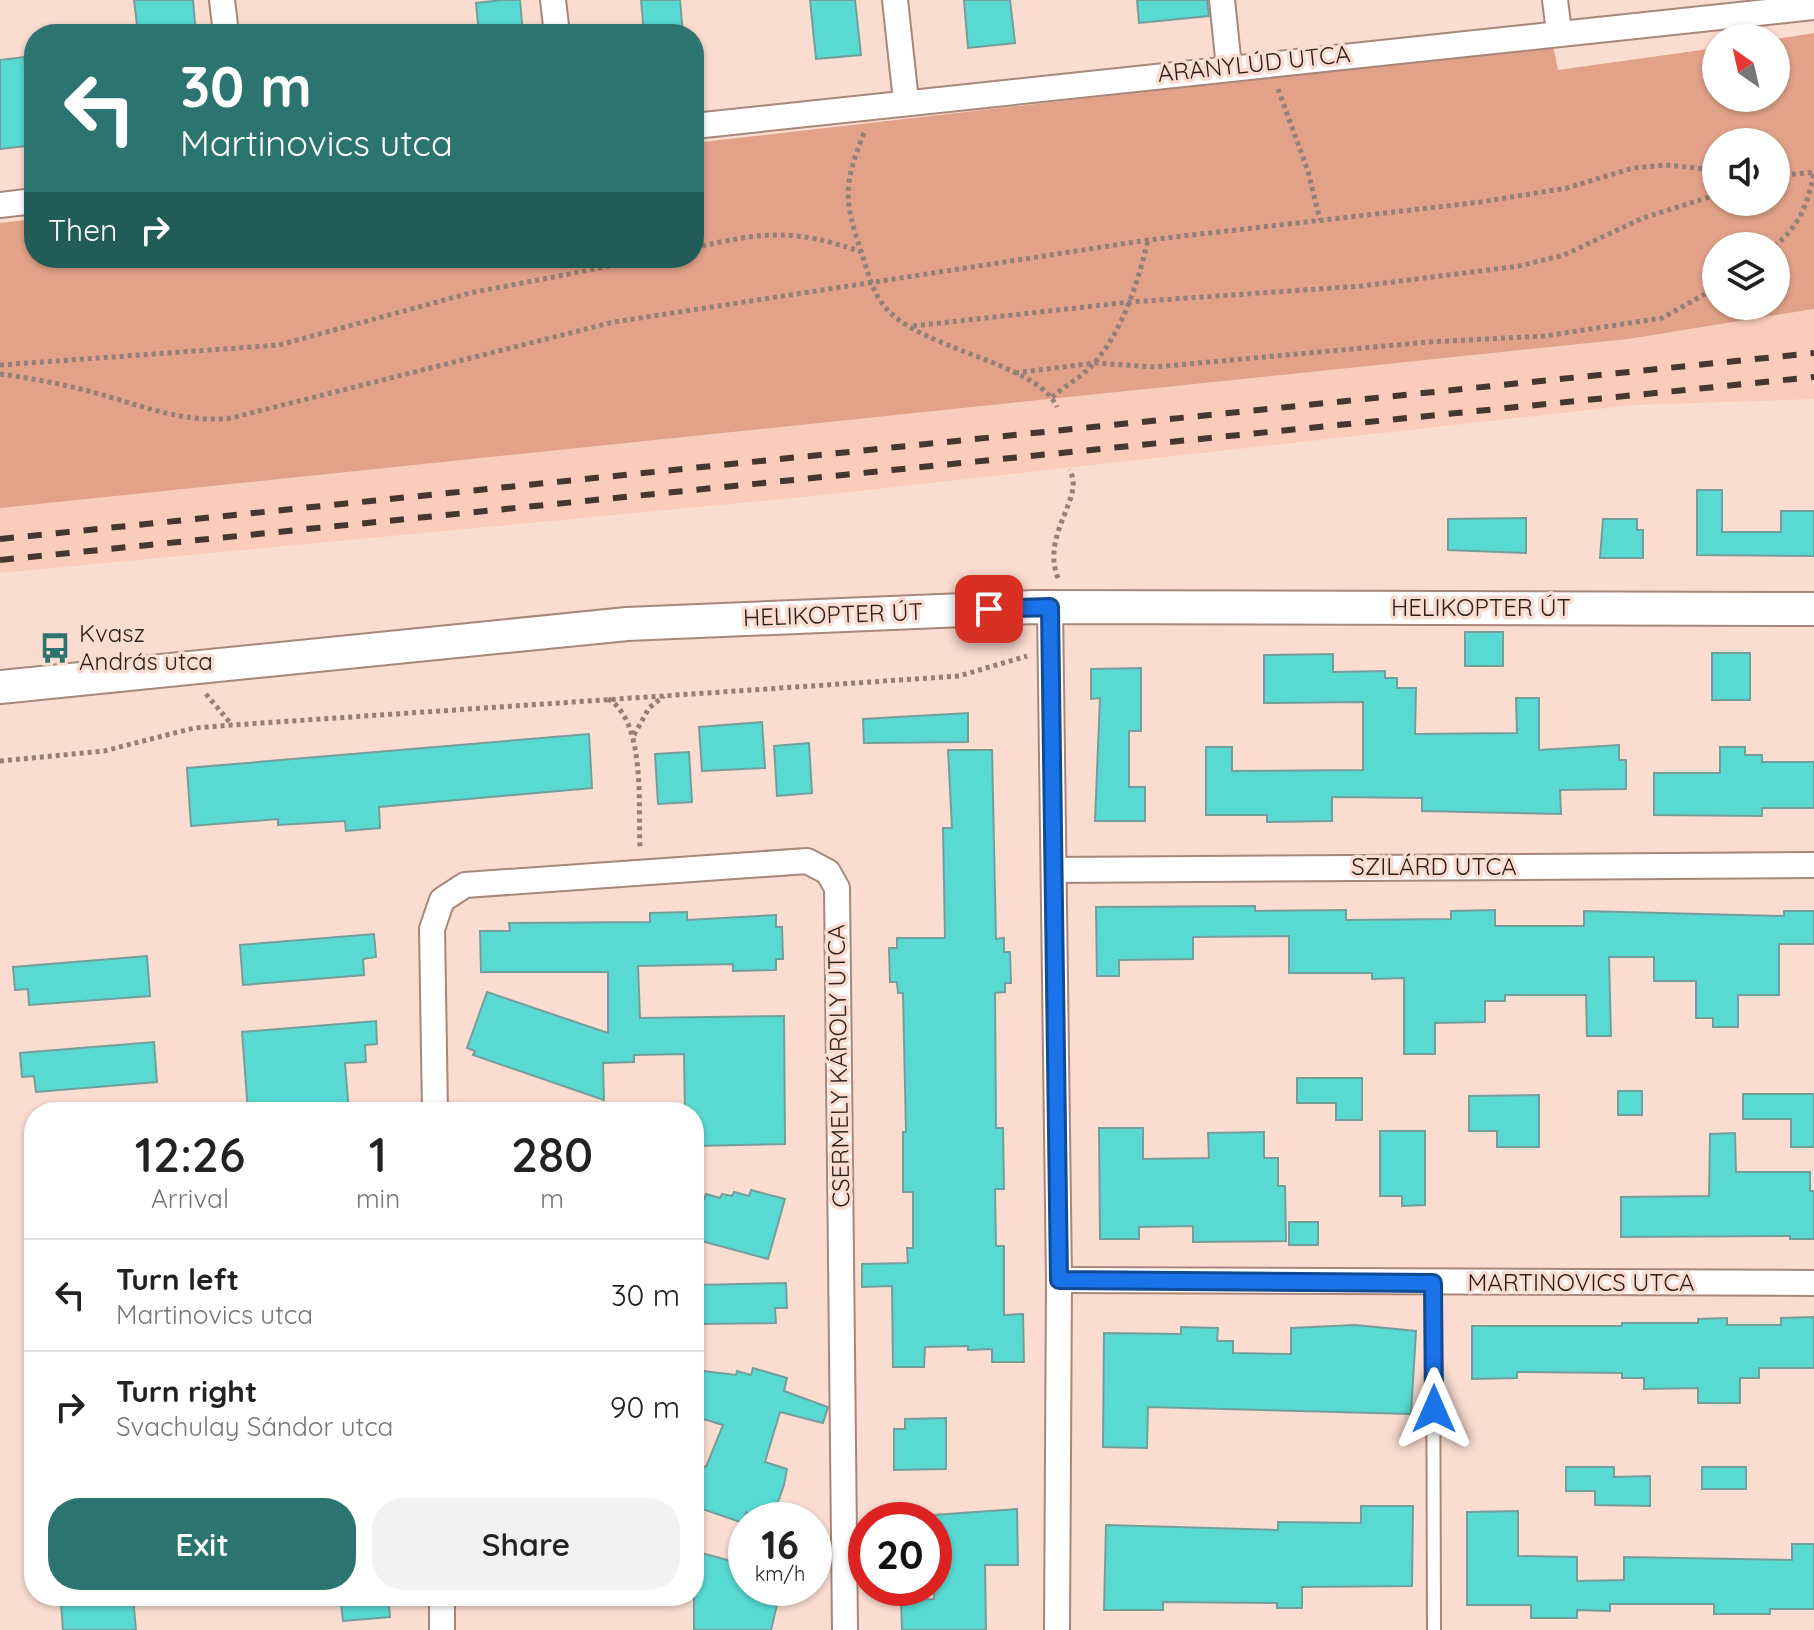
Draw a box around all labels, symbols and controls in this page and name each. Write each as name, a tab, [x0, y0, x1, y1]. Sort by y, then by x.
north arrow	[1702, 24, 1790, 112]
map controls	[1702, 24, 1790, 320]
street label: ARANYLÚD UTCA	[1156, 38, 1352, 88]
text: 30 m	[180, 51, 312, 121]
icon: left	[48, 56, 152, 160]
text: Martinovics utca	[180, 120, 453, 165]
button: sound	[1702, 128, 1790, 216]
icon: right	[133, 208, 177, 252]
text: Then	[48, 211, 117, 249]
button: layers	[1702, 232, 1790, 320]
pin	[955, 575, 1023, 643]
icon: arrive	[967, 587, 1011, 631]
street label: HELIKOPTER ÚT	[1391, 592, 1571, 622]
street label: HELIKOPTER ÚT	[742, 596, 924, 632]
place label: Kvasz András utca	[79, 618, 213, 676]
bus stop icon: Kvasz András utca	[38, 631, 72, 665]
street label: SZILÁRD UTCA	[1351, 851, 1517, 881]
street label: CSERMELY KÁROLY UTCA	[821, 924, 855, 1208]
text: 12:26	[135, 1124, 245, 1184]
text: 1	[369, 1124, 387, 1184]
text: 280	[511, 1124, 593, 1184]
text: Arrival	[151, 1182, 229, 1215]
text: min	[356, 1182, 400, 1215]
text: m	[540, 1182, 564, 1215]
text: Turn left	[116, 1260, 239, 1298]
street label: MARTINOVICS UTCA	[1467, 1267, 1695, 1297]
icon: left	[48, 1273, 92, 1317]
text: 30 m	[611, 1276, 680, 1314]
text: Martinovics utca	[116, 1298, 313, 1331]
position arrow	[1392, 1367, 1476, 1451]
text: Turn right	[116, 1372, 257, 1410]
icon: right	[48, 1385, 92, 1429]
text: 90 m	[610, 1388, 680, 1426]
text: Svachulay Sándor utca	[116, 1410, 393, 1443]
button: Exit	[48, 1498, 356, 1590]
button: Share	[372, 1498, 680, 1590]
speed limit sign: 20	[848, 1502, 952, 1606]
text: 16	[761, 1519, 799, 1569]
text: km/h	[755, 1561, 805, 1586]

